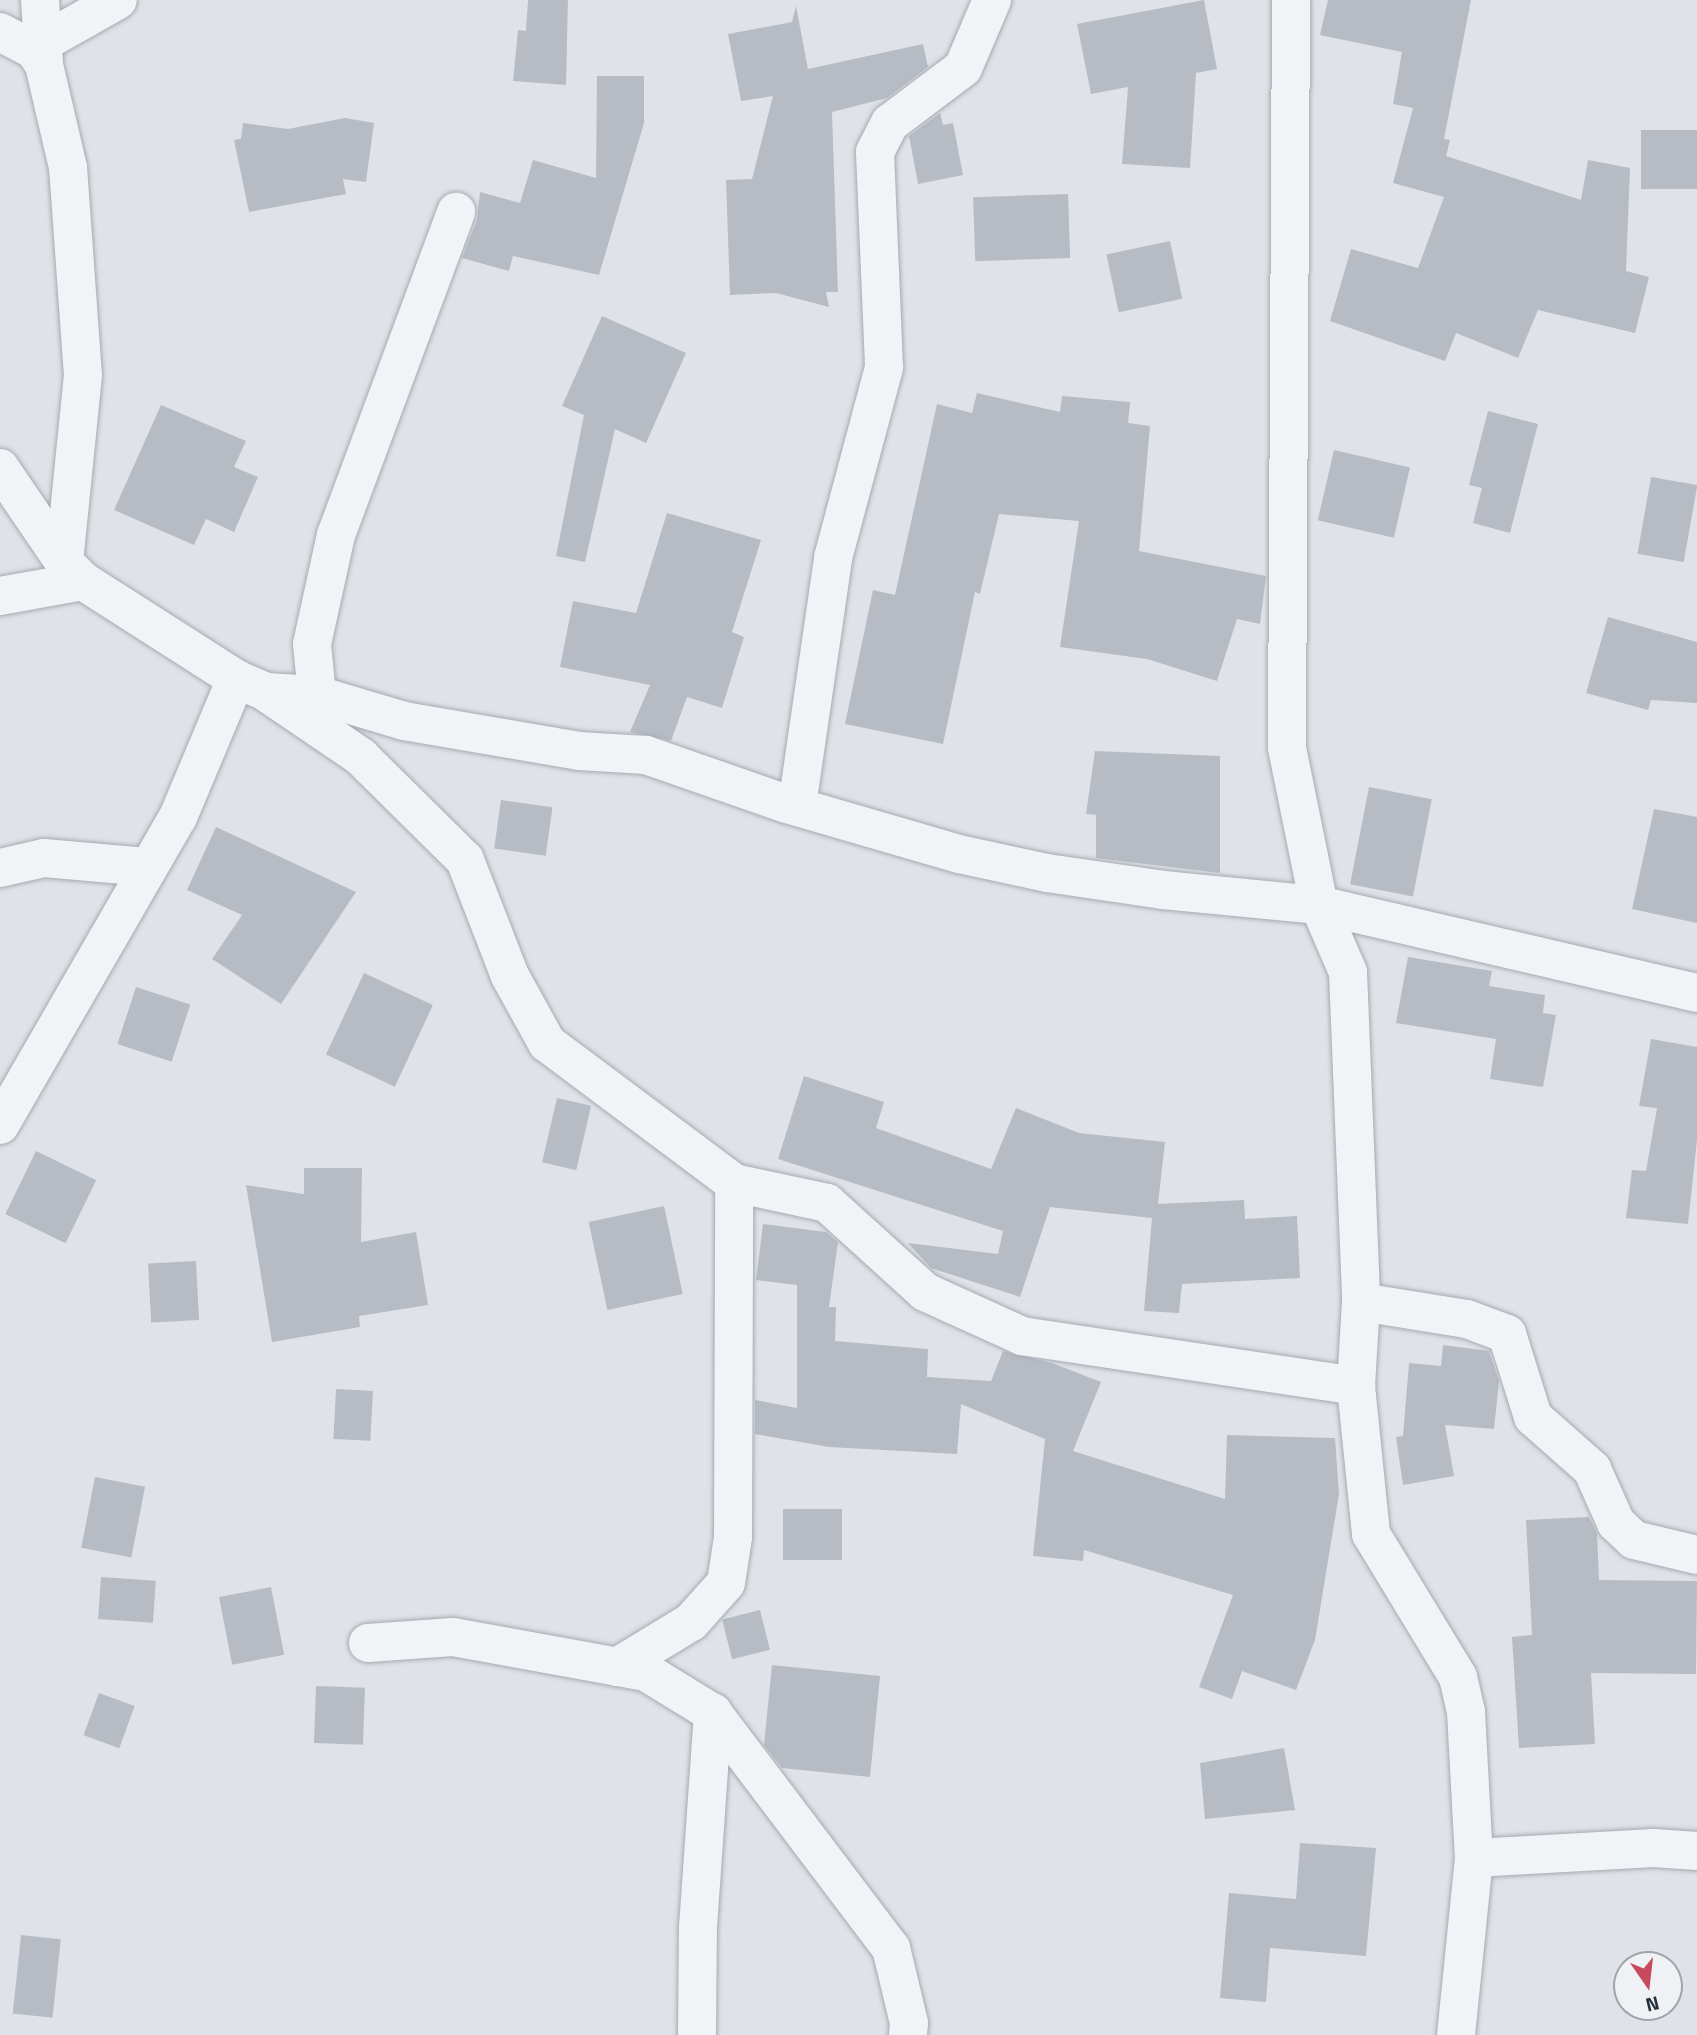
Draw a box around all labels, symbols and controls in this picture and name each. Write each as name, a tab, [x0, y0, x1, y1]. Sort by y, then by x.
north arrow	[1613, 1951, 1683, 2021]
text: N	[1643, 1989, 1663, 2021]

